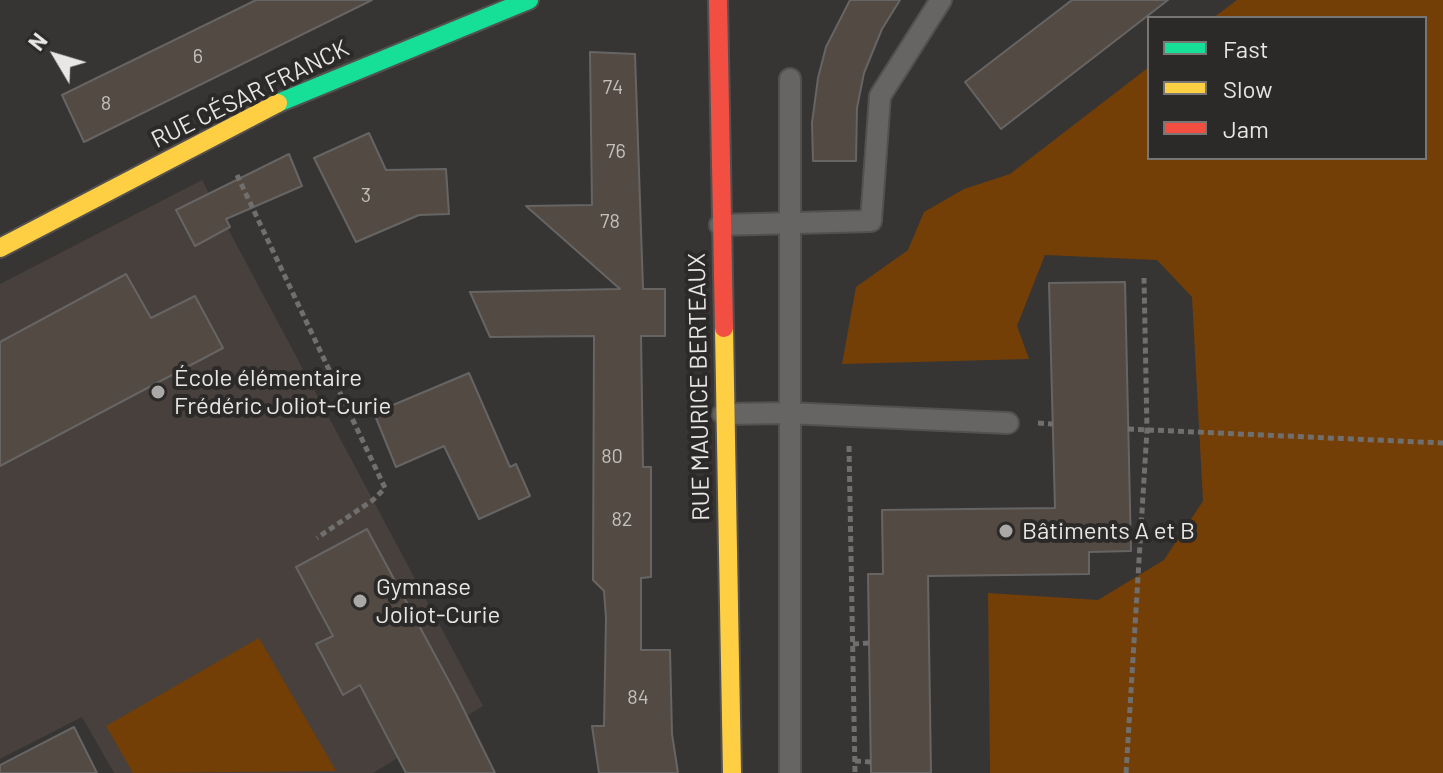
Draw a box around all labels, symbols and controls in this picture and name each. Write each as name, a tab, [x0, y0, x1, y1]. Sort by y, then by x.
north arrow	[16, 16, 96, 96]
legend	[1147, 16, 1427, 160]
text: N	[22, 27, 52, 55]
street label: RUE CÉSAR FRANCK	[147, 34, 353, 154]
text: Fast	[1223, 34, 1268, 63]
house number: 6	[193, 44, 203, 68]
text: Slow	[1223, 74, 1272, 103]
house number: 74	[603, 75, 623, 99]
house number: 8	[101, 91, 111, 115]
text: Jam	[1223, 114, 1269, 143]
house number: 76	[606, 139, 626, 163]
house number: 3	[361, 183, 371, 207]
house number: 78	[600, 209, 620, 233]
street label: RUE MAURICE BERTEAUX	[682, 253, 716, 521]
place label: École élémentaire Frédéric Joliot-Curie	[174, 364, 391, 420]
marker: École élémentaire Frédéric Joliot-Curie	[149, 383, 167, 401]
house number: 80	[601, 444, 623, 468]
house number: 82	[611, 507, 633, 531]
place label: Bâtiments A et B	[1022, 517, 1195, 545]
marker: Bâtiments A et B	[997, 522, 1015, 540]
place label: Gymnase Joliot-Curie	[376, 573, 500, 629]
marker: Gymnase Joliot-Curie	[351, 592, 369, 610]
house number: 84	[627, 685, 649, 709]

